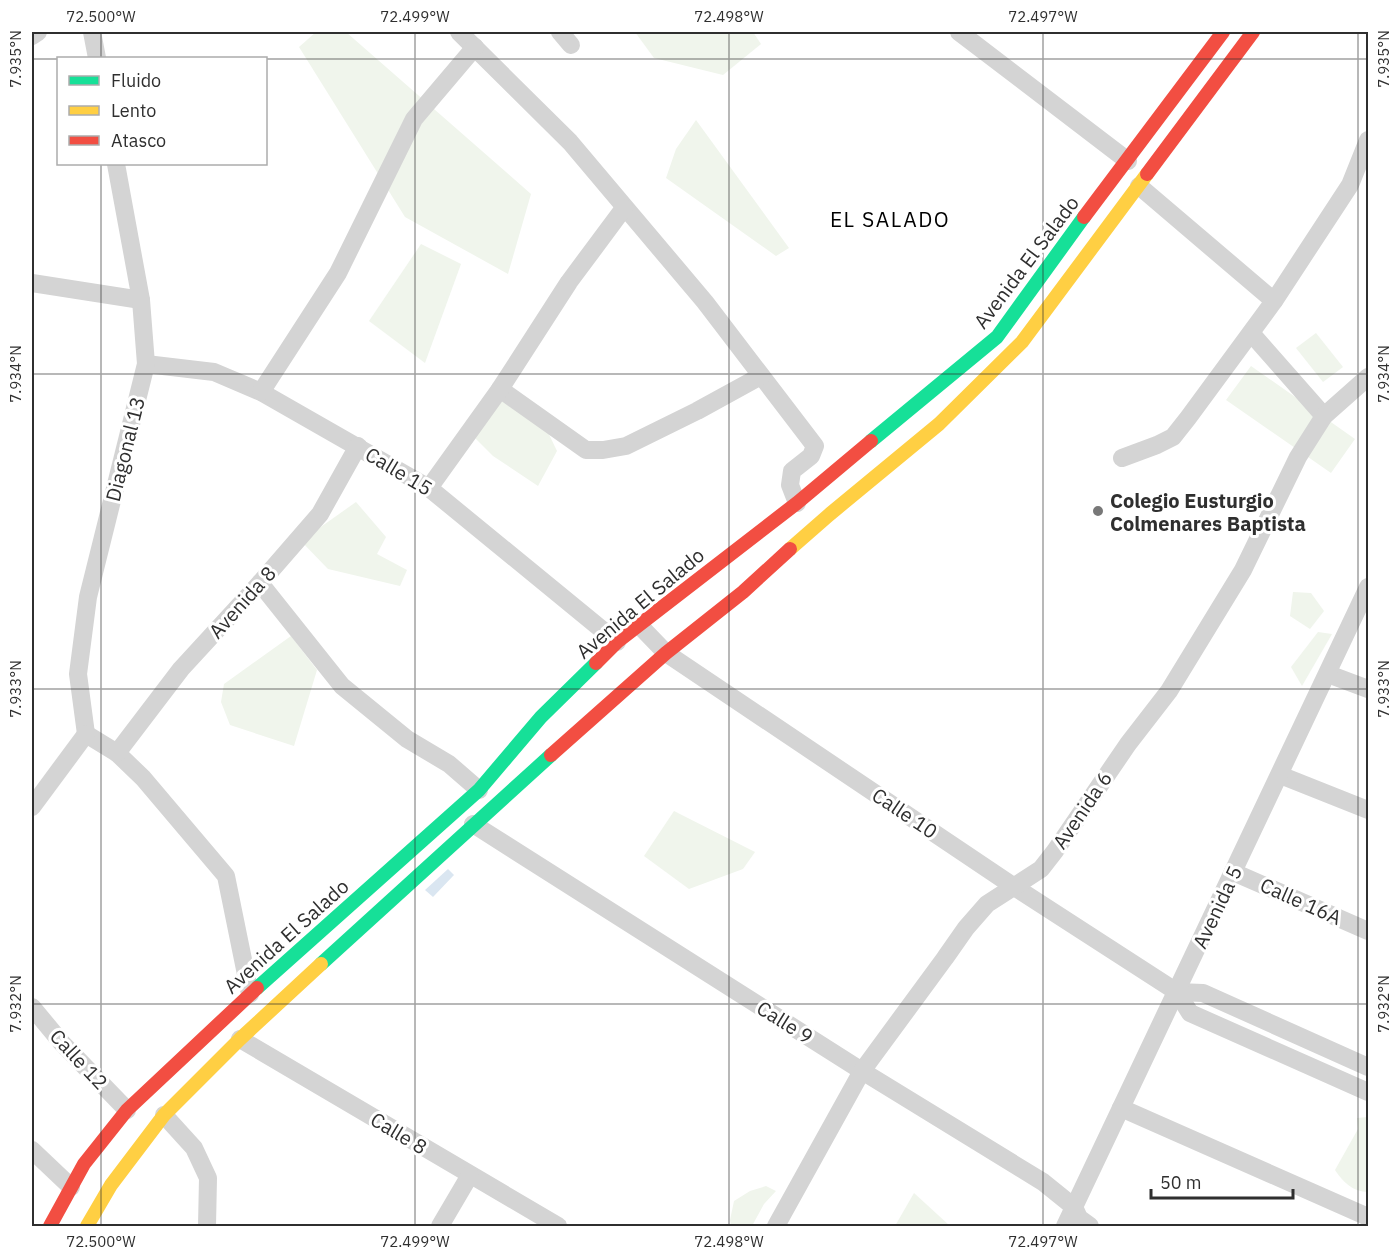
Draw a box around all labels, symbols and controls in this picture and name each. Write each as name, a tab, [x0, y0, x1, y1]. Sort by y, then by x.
text: 72.500°W	[66, 7, 136, 26]
text: 72.499°W	[380, 7, 450, 26]
text: 72.498°W	[694, 7, 764, 26]
text: 72.497°W	[1008, 7, 1078, 26]
text: 7.935°N	[6, 30, 25, 88]
text: 7.935°N	[1374, 30, 1393, 88]
legend	[57, 57, 267, 165]
text: Fluido	[111, 69, 161, 92]
text: Lento	[111, 99, 156, 122]
text: Atasco	[111, 129, 166, 152]
street label: Avenida El Salado	[967, 190, 1085, 334]
district label: EL SALADO	[830, 205, 950, 233]
text: 7.934°N	[6, 345, 25, 403]
text: 7.934°N	[1374, 345, 1393, 403]
street label: Diagonal 13	[99, 394, 151, 504]
street label: Calle 15	[361, 440, 437, 502]
place label: Colegio Eusturgio Colmenares Baptista	[1110, 487, 1306, 537]
marker: Colegio Eusturgio Colmenares Baptista	[1091, 504, 1105, 518]
street label: Avenida El Salado	[570, 541, 710, 665]
street label: Avenida 8	[202, 560, 282, 644]
text: 7.933°N	[6, 660, 25, 718]
text: 7.933°N	[1374, 660, 1393, 718]
street label: Avenida 6	[1046, 766, 1118, 854]
street label: Calle 10	[867, 781, 943, 845]
street label: Avenida 5	[1186, 861, 1248, 953]
street label: Calle 16A	[1256, 871, 1346, 931]
street label: Avenida El Salado	[218, 873, 354, 999]
text: 7.932°N	[6, 975, 25, 1033]
text: 7.932°N	[1374, 975, 1393, 1033]
street label: Calle 9	[752, 994, 818, 1050]
street label: Calle 12	[44, 1023, 114, 1095]
street label: Calle 8	[366, 1106, 432, 1160]
scale bar	[1151, 1162, 1294, 1200]
text: 50 m	[1160, 1171, 1202, 1194]
text: 72.500°W	[66, 1232, 136, 1251]
text: 72.499°W	[380, 1232, 450, 1251]
text: 72.498°W	[694, 1232, 764, 1251]
text: 72.497°W	[1008, 1232, 1078, 1251]

